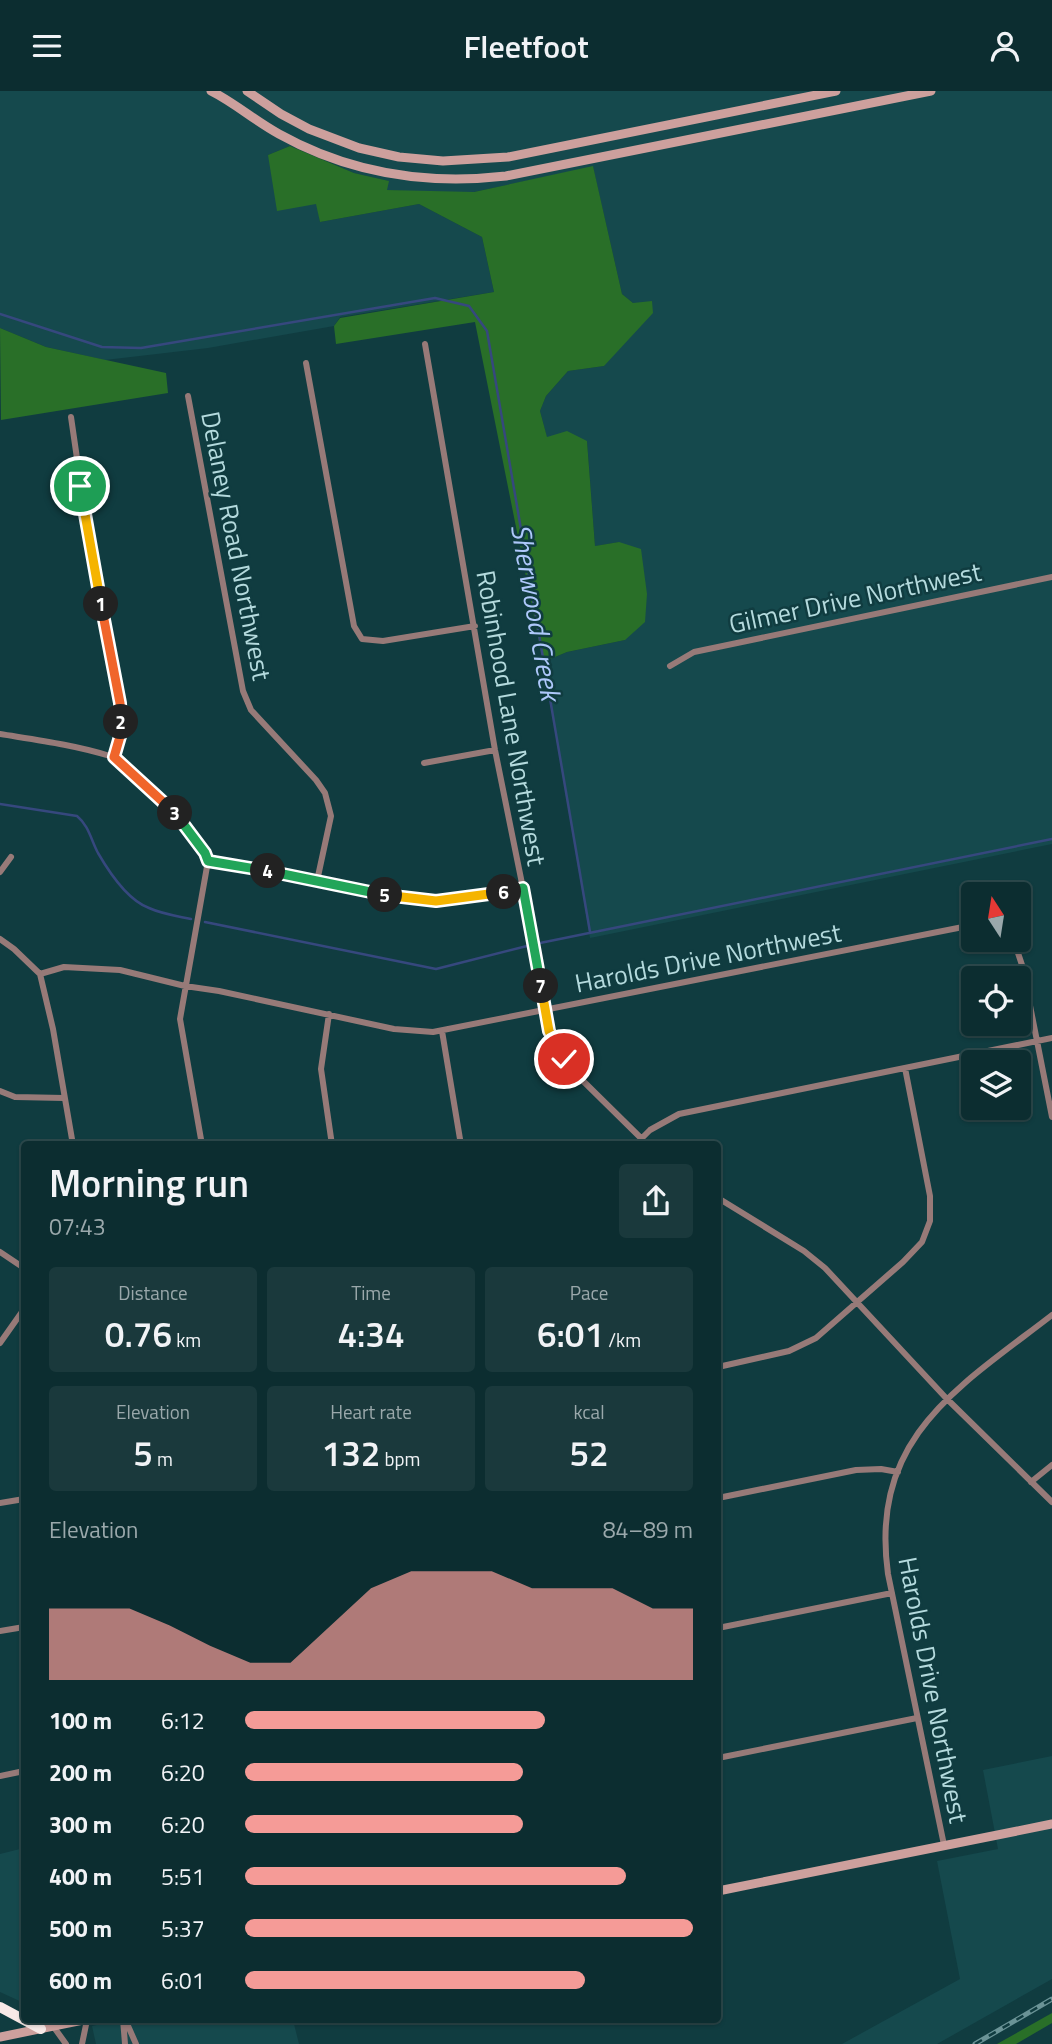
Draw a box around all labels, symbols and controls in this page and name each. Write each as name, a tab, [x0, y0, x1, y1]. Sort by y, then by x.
text: Fleetfoot	[463, 22, 589, 70]
icon: menu	[28, 27, 66, 65]
icon: person	[986, 27, 1024, 65]
street label: Delaney Road Northwest	[191, 408, 282, 684]
pin	[50, 456, 110, 516]
icon: arrive	[61, 467, 99, 505]
water label: Sherwood Creek	[500, 520, 574, 707]
street label: Gilmer Drive Northwest	[725, 552, 985, 643]
street label: Robinhood Lane Northwest	[466, 567, 557, 869]
pin: 1	[84, 587, 119, 621]
text: 1	[95, 589, 106, 618]
pin: 2	[104, 705, 138, 739]
text: 2	[115, 707, 126, 736]
pin: 3	[158, 795, 192, 831]
text: 3	[169, 798, 180, 827]
pin: 4	[250, 853, 286, 889]
text: 4	[262, 856, 273, 885]
pin: 6	[486, 875, 522, 909]
pin: 5	[368, 877, 402, 913]
text: 6	[498, 877, 509, 906]
text: 5	[379, 880, 390, 909]
north arrow	[961, 882, 1031, 952]
map controls	[961, 882, 1031, 1120]
street label: Harolds Drive Northwest	[571, 913, 844, 1002]
button: locate	[961, 966, 1031, 1036]
pin: 7	[524, 969, 558, 1003]
text: 7	[535, 971, 546, 1000]
pin	[534, 1029, 594, 1089]
icon: check	[545, 1040, 583, 1078]
button: layers	[961, 1050, 1031, 1120]
text: Morning run	[49, 1154, 249, 1212]
button: share	[619, 1164, 693, 1238]
text: 07:43	[49, 1209, 106, 1244]
text: Distance	[118, 1278, 188, 1307]
text: Time	[351, 1278, 391, 1307]
text: Pace	[570, 1278, 608, 1307]
text: 0.76	[105, 1307, 172, 1361]
text: 4:34	[337, 1307, 405, 1361]
text: 6:01	[537, 1307, 604, 1361]
text: km	[172, 1325, 201, 1354]
text: /km	[604, 1325, 641, 1354]
text: Elevation	[116, 1397, 190, 1426]
text: Heart rate	[330, 1397, 412, 1426]
text: kcal	[573, 1397, 605, 1426]
text: 5	[133, 1426, 153, 1480]
text: 132	[322, 1426, 380, 1480]
text: 52	[569, 1426, 609, 1480]
text: m	[153, 1444, 173, 1473]
text: bpm	[380, 1444, 420, 1473]
text: Elevation	[49, 1512, 138, 1547]
text: 84–89 m	[603, 1512, 693, 1547]
street label: Harolds Drive Northwest	[889, 1553, 978, 1826]
text: 100 m	[49, 1703, 112, 1738]
text: 6:12	[161, 1703, 205, 1738]
text: 200 m	[49, 1755, 112, 1790]
text: 6:20	[161, 1755, 205, 1790]
text: 300 m	[49, 1807, 112, 1842]
text: 6:20	[161, 1807, 205, 1842]
text: 400 m	[49, 1859, 112, 1894]
text: 5:51	[161, 1859, 205, 1894]
text: 500 m	[49, 1911, 112, 1946]
text: 5:37	[161, 1911, 205, 1946]
text: 600 m	[49, 1963, 112, 1998]
text: 6:01	[161, 1963, 205, 1998]

